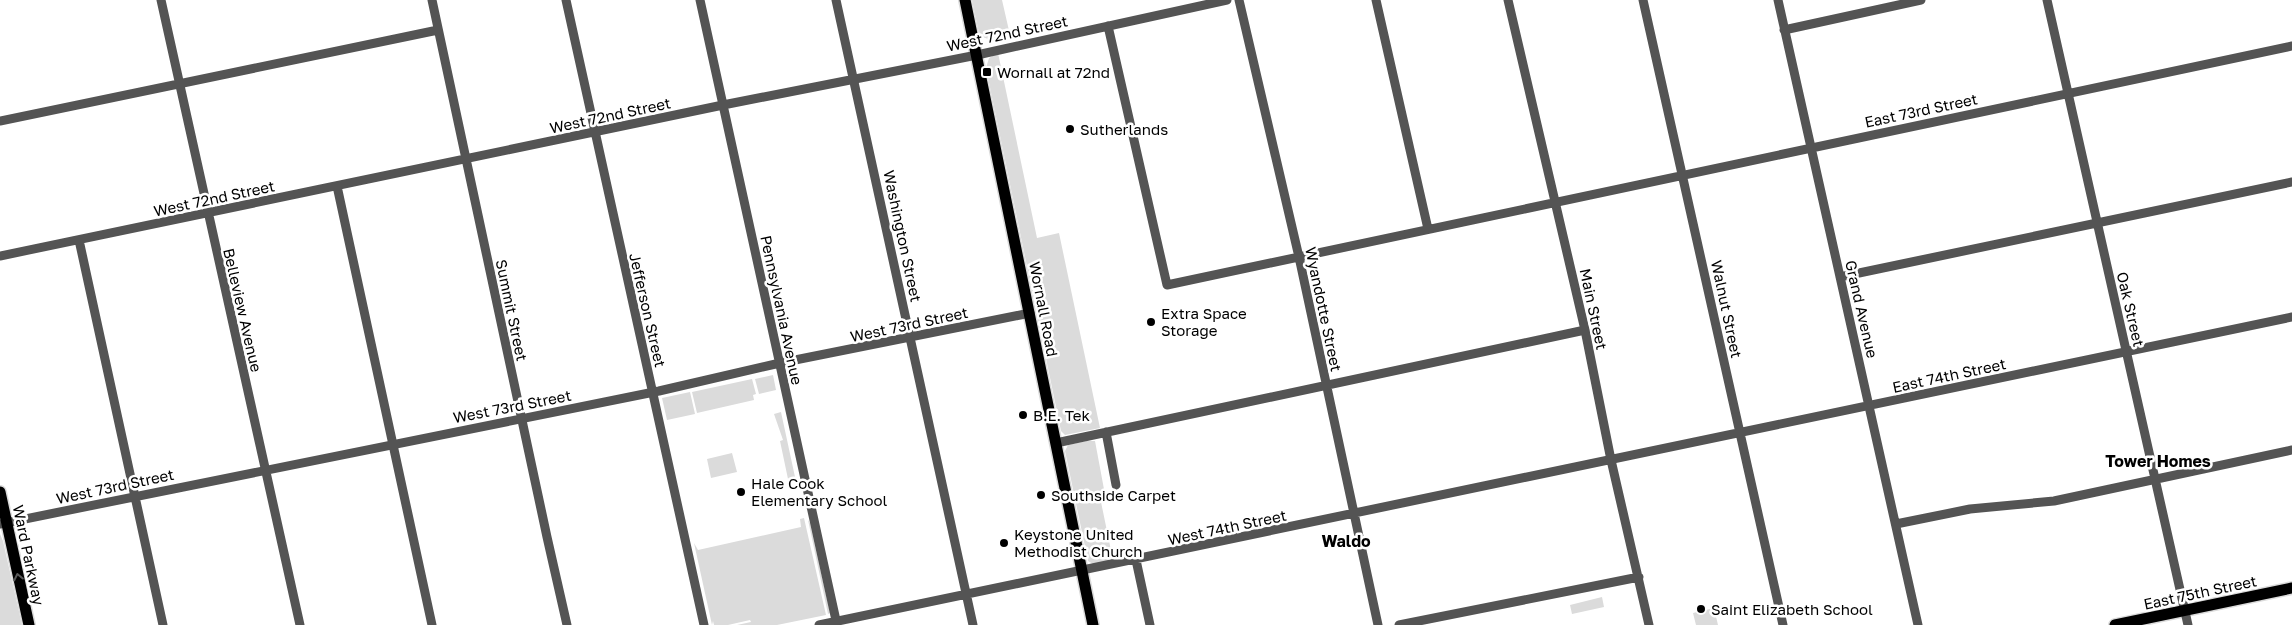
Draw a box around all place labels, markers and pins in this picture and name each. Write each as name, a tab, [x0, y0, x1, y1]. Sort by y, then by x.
place label: Wornall at 72nd	[997, 63, 1110, 81]
marker: Wornall at 72nd	[981, 66, 993, 78]
place label: Sutherlands	[1080, 120, 1168, 138]
marker: Sutherlands	[1064, 123, 1076, 135]
place label: Extra Space Storage	[1161, 304, 1247, 339]
marker: Extra Space Storage	[1145, 316, 1157, 328]
place label: B.E. Tek	[1033, 406, 1090, 424]
marker: B.E. Tek	[1017, 409, 1029, 421]
place label: Hale Cook Elementary School	[751, 474, 887, 509]
marker: Hale Cook Elementary School	[735, 486, 747, 498]
place label: Southside Carpet	[1051, 486, 1176, 504]
marker: Southside Carpet	[1035, 489, 1047, 501]
place label: Keystone United Methodist Church	[1014, 525, 1142, 560]
marker: Keystone United Methodist Church	[998, 537, 1010, 549]
place label: Saint Elizabeth School	[1711, 600, 1873, 618]
marker: Saint Elizabeth School	[1695, 603, 1707, 615]

